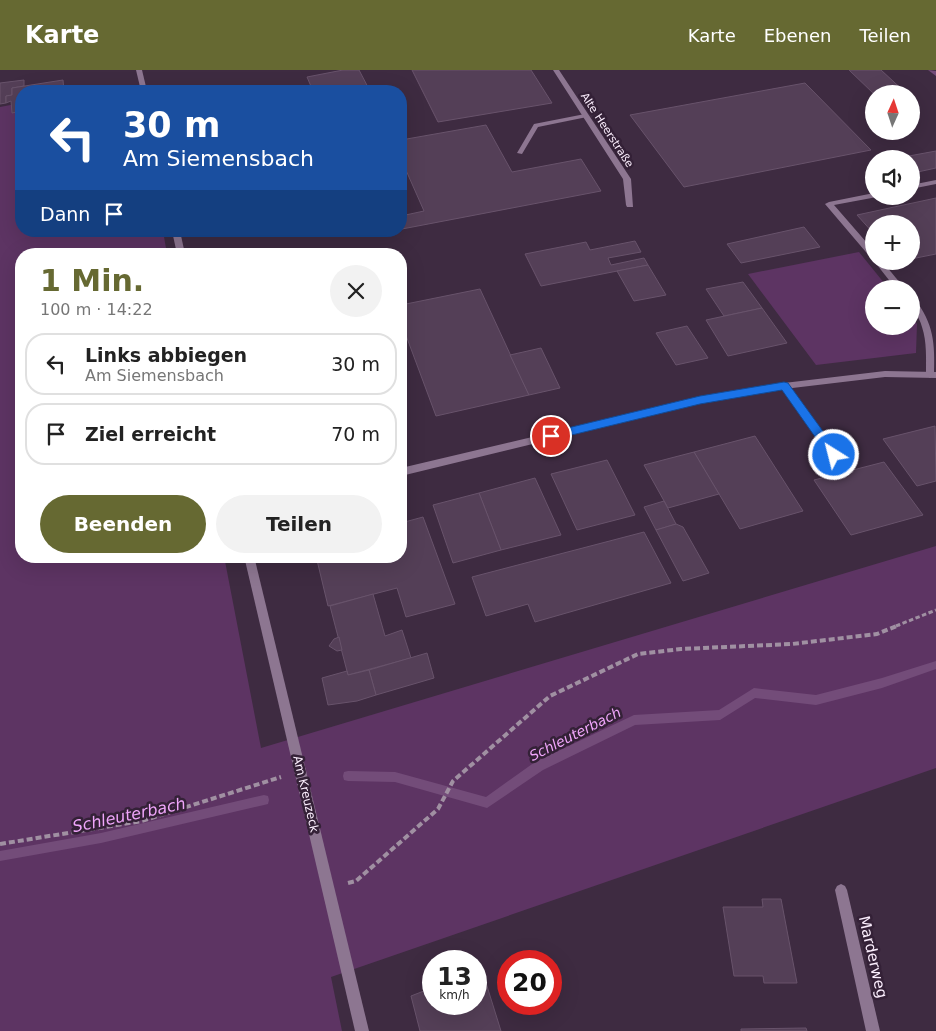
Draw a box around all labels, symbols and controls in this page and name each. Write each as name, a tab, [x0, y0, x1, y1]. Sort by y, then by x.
text: Karte	[25, 21, 99, 49]
text: Karte	[688, 25, 736, 46]
text: Ebenen	[764, 25, 832, 46]
text: Teilen	[860, 25, 911, 46]
north arrow	[865, 85, 920, 140]
map controls	[865, 85, 920, 335]
street label: Alte Heerstraße	[578, 90, 636, 170]
icon: left	[40, 105, 105, 170]
text: 30 m	[123, 105, 220, 145]
text: Am Siemensbach	[123, 146, 314, 171]
button: sound	[865, 150, 920, 205]
icon: arrive	[100, 200, 128, 228]
text: Dann	[40, 203, 90, 225]
button: +	[865, 215, 920, 270]
text: 1 Min.	[40, 263, 144, 298]
button: close	[330, 265, 382, 317]
button: −	[865, 280, 920, 335]
text: 100 m · 14:22	[40, 300, 153, 319]
text: Links abbiegen	[85, 344, 247, 366]
icon: left	[42, 350, 70, 378]
text: 30 m	[331, 353, 380, 375]
text: Am Siemensbach	[85, 366, 224, 385]
pin	[530, 415, 572, 457]
icon: arrive	[42, 420, 70, 448]
icon: arrive	[537, 422, 565, 450]
text: Ziel erreicht	[85, 423, 216, 445]
text: 70 m	[331, 423, 380, 445]
position arrow	[807, 428, 859, 480]
button: Beenden	[40, 495, 206, 553]
button: Teilen	[216, 495, 382, 553]
water label: Schleuterbach	[526, 704, 624, 764]
street label: Am Kreuzeck	[290, 754, 322, 834]
water label: Schleuterbach	[71, 794, 187, 836]
street label: Marderweg	[855, 914, 891, 1000]
speed limit sign: 20	[497, 950, 562, 1015]
text: 13	[437, 962, 472, 991]
text: km/h	[439, 988, 470, 1002]

